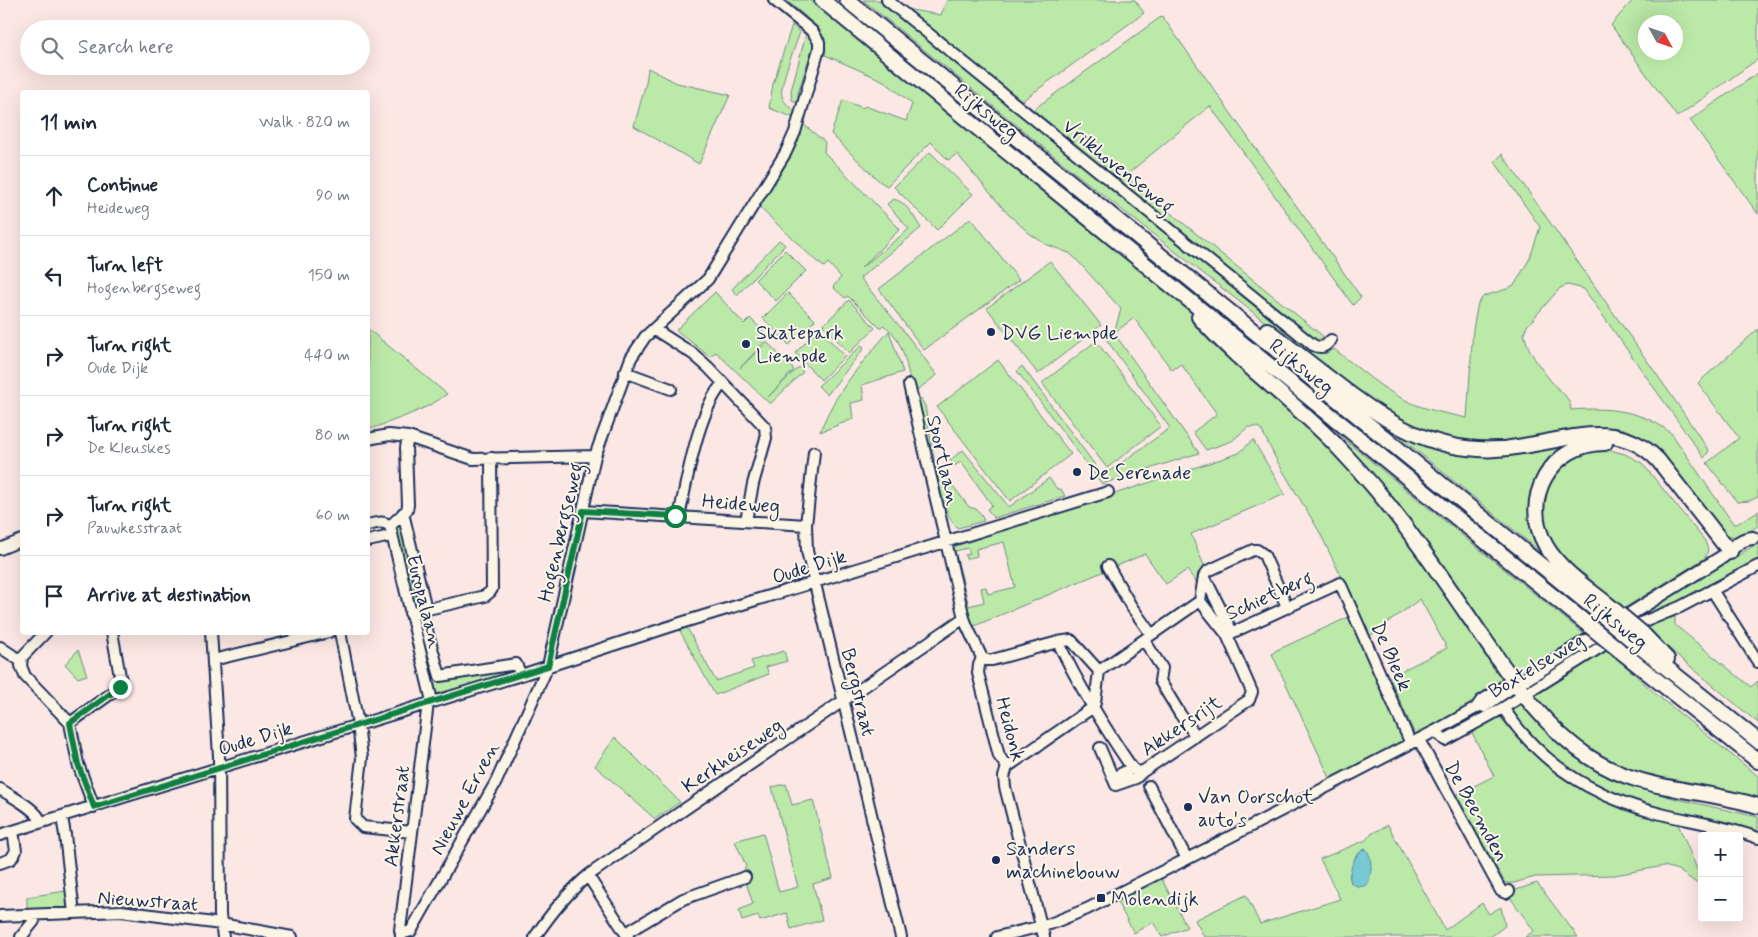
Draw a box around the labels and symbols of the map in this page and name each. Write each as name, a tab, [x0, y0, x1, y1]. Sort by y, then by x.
north arrow	[1638, 15, 1683, 60]
street label: Rijksweg	[947, 78, 1024, 147]
street label: Vrilkhovenseweg	[1055, 114, 1180, 222]
place label: Skatepark Liempde	[756, 320, 844, 370]
place label: DVG Liempde	[1001, 320, 1118, 347]
marker: DVG Liempde	[985, 326, 997, 338]
street label: Rijksweg	[1262, 333, 1339, 402]
marker: Skatepark Liempde	[740, 338, 752, 350]
street label: Sportlaan	[919, 413, 966, 508]
street label: Hogenbergseweg	[532, 460, 593, 605]
place label: De Serenade	[1087, 460, 1191, 487]
marker: De Serenade	[1071, 466, 1083, 478]
street label: Heideweg	[701, 488, 781, 522]
route start	[664, 505, 687, 528]
street label: Oude Dijk	[769, 543, 850, 591]
street label: Europalaan	[399, 552, 448, 651]
street label: Schietberg	[1222, 565, 1318, 629]
street label: Rijksweg	[1576, 588, 1653, 657]
street label: De Bleek	[1363, 618, 1418, 696]
street label: Boxtelseweg	[1484, 627, 1590, 705]
street label: Bergstraat	[833, 646, 881, 739]
route end	[109, 676, 132, 699]
street label: Akkersrijt	[1136, 689, 1228, 763]
street label: Heidonk	[988, 694, 1031, 765]
street label: Kerkheiseweg	[677, 712, 789, 801]
street label: Oude Dijk	[215, 715, 296, 763]
street label: Nieuwe Erven	[424, 737, 507, 860]
street label: De Beemden	[1437, 757, 1514, 867]
street label: Akkerstraat	[378, 764, 417, 868]
place label: Van Oorschot auto's	[1198, 784, 1314, 834]
marker: Van Oorschot auto's	[1182, 801, 1194, 813]
place label: Sanders machinebouw	[1006, 836, 1120, 886]
marker: Sanders machinebouw	[990, 854, 1002, 866]
street label: Nieuwstraat	[97, 885, 199, 918]
place label: Molendijk	[1111, 886, 1199, 913]
marker: Molendijk	[1095, 892, 1107, 904]

